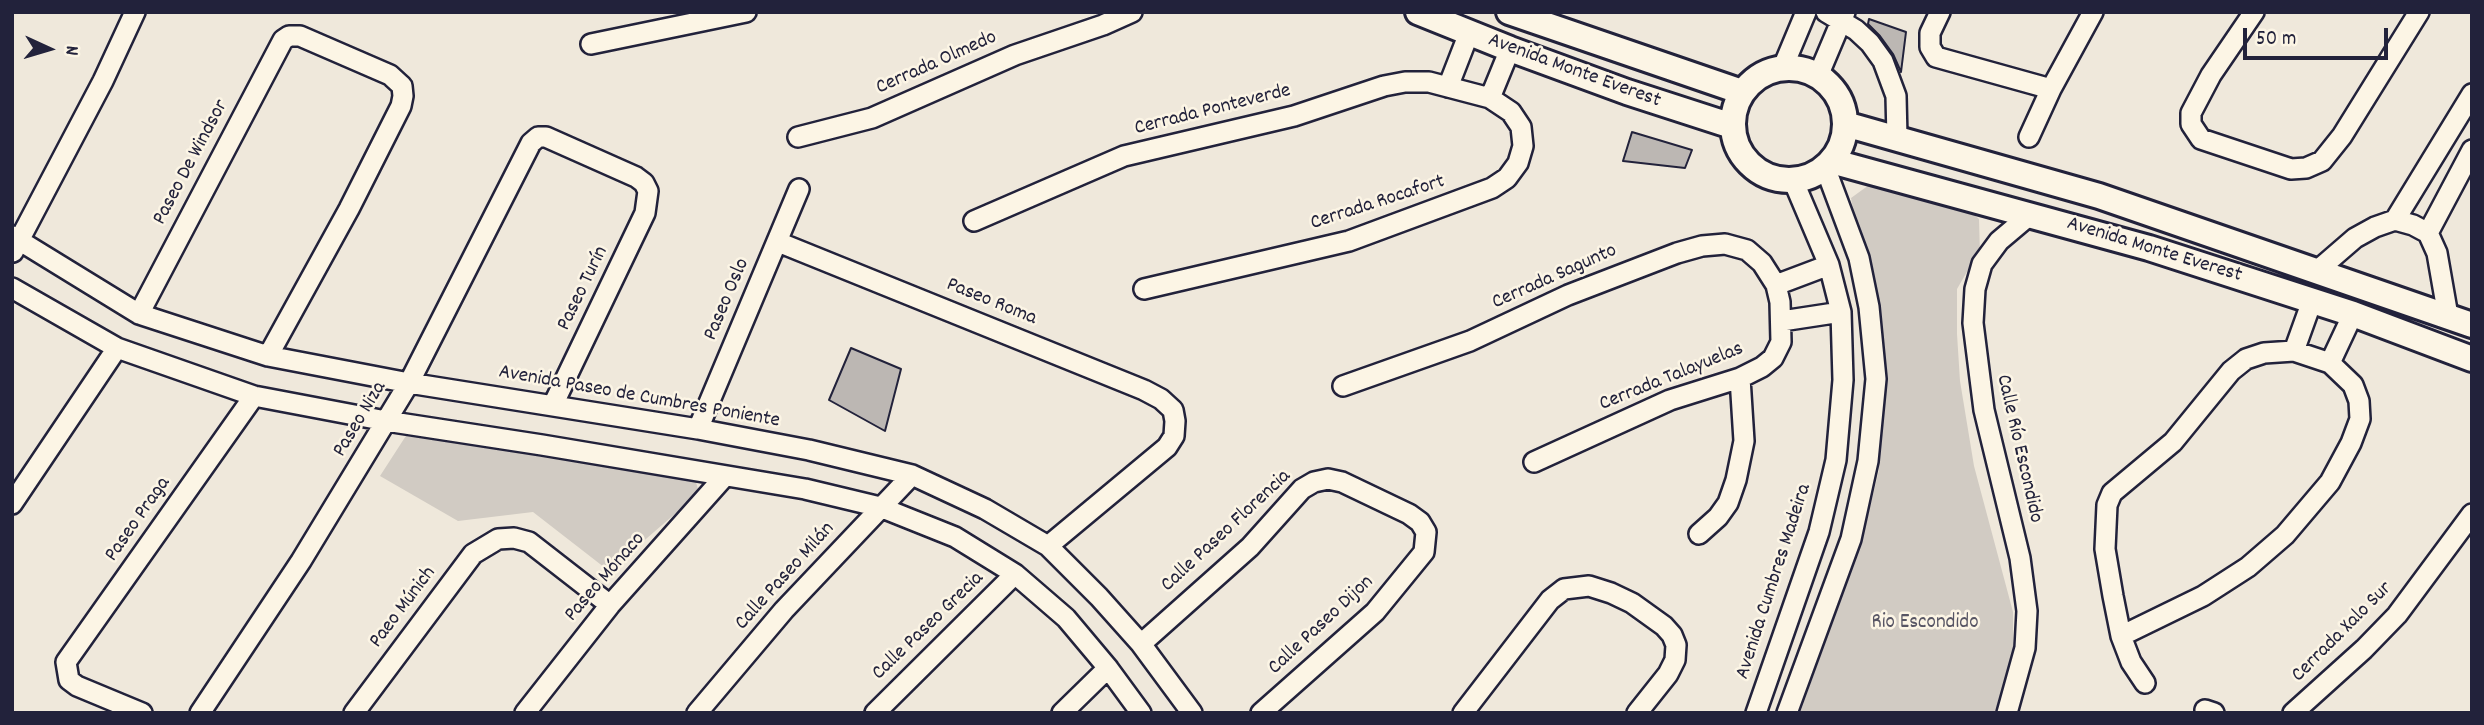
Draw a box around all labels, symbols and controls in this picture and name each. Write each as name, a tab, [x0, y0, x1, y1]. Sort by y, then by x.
north arrow	[14, 14, 84, 84]
scale bar	[2246, 14, 2391, 58]
text: 50 m	[2256, 25, 2296, 55]
street label: Cerrada Olmedo	[873, 26, 1001, 102]
street label: Avenida Monte Everest	[1484, 29, 1664, 115]
text: N	[57, 45, 84, 56]
street label: Cerrada Ponteverde	[1132, 79, 1294, 143]
street label: Paseo De Windsor	[148, 96, 236, 230]
street label: Cerrada Rocafort	[1308, 170, 1448, 238]
street label: Avenida Monte Everest	[2063, 212, 2245, 290]
street label: Cerrada Sagunto	[1489, 239, 1621, 317]
street label: Paseo Turín	[553, 243, 615, 335]
street label: Paseo Oslo	[699, 255, 757, 345]
street label: Paseo Roma	[942, 273, 1040, 333]
street label: Cerrada Talayuelas	[1596, 338, 1748, 418]
street label: Avenida Paseo de Cumbres Poniente	[496, 361, 782, 435]
street label: Calle Río Escondido	[1989, 372, 2047, 526]
street label: Paseo Niza	[329, 378, 393, 462]
street label: Calle Paseo Florencia	[1157, 465, 1297, 599]
street label: Paseo Praga	[101, 473, 177, 567]
street label: Avenida Cumbres Madeira	[1732, 481, 1818, 683]
street label: Calle Paseo Milán	[731, 518, 841, 636]
street label: Paseo Mónaco	[560, 528, 652, 628]
street label: Paeo Múnich	[365, 562, 443, 654]
street label: Calle Paseo Grecia	[868, 567, 990, 687]
street label: Calle Paseo Dijon	[1264, 571, 1380, 681]
street label: Cerrada Xalo Sur	[2287, 577, 2399, 689]
park label: Rio Escondido	[1872, 611, 1978, 637]

